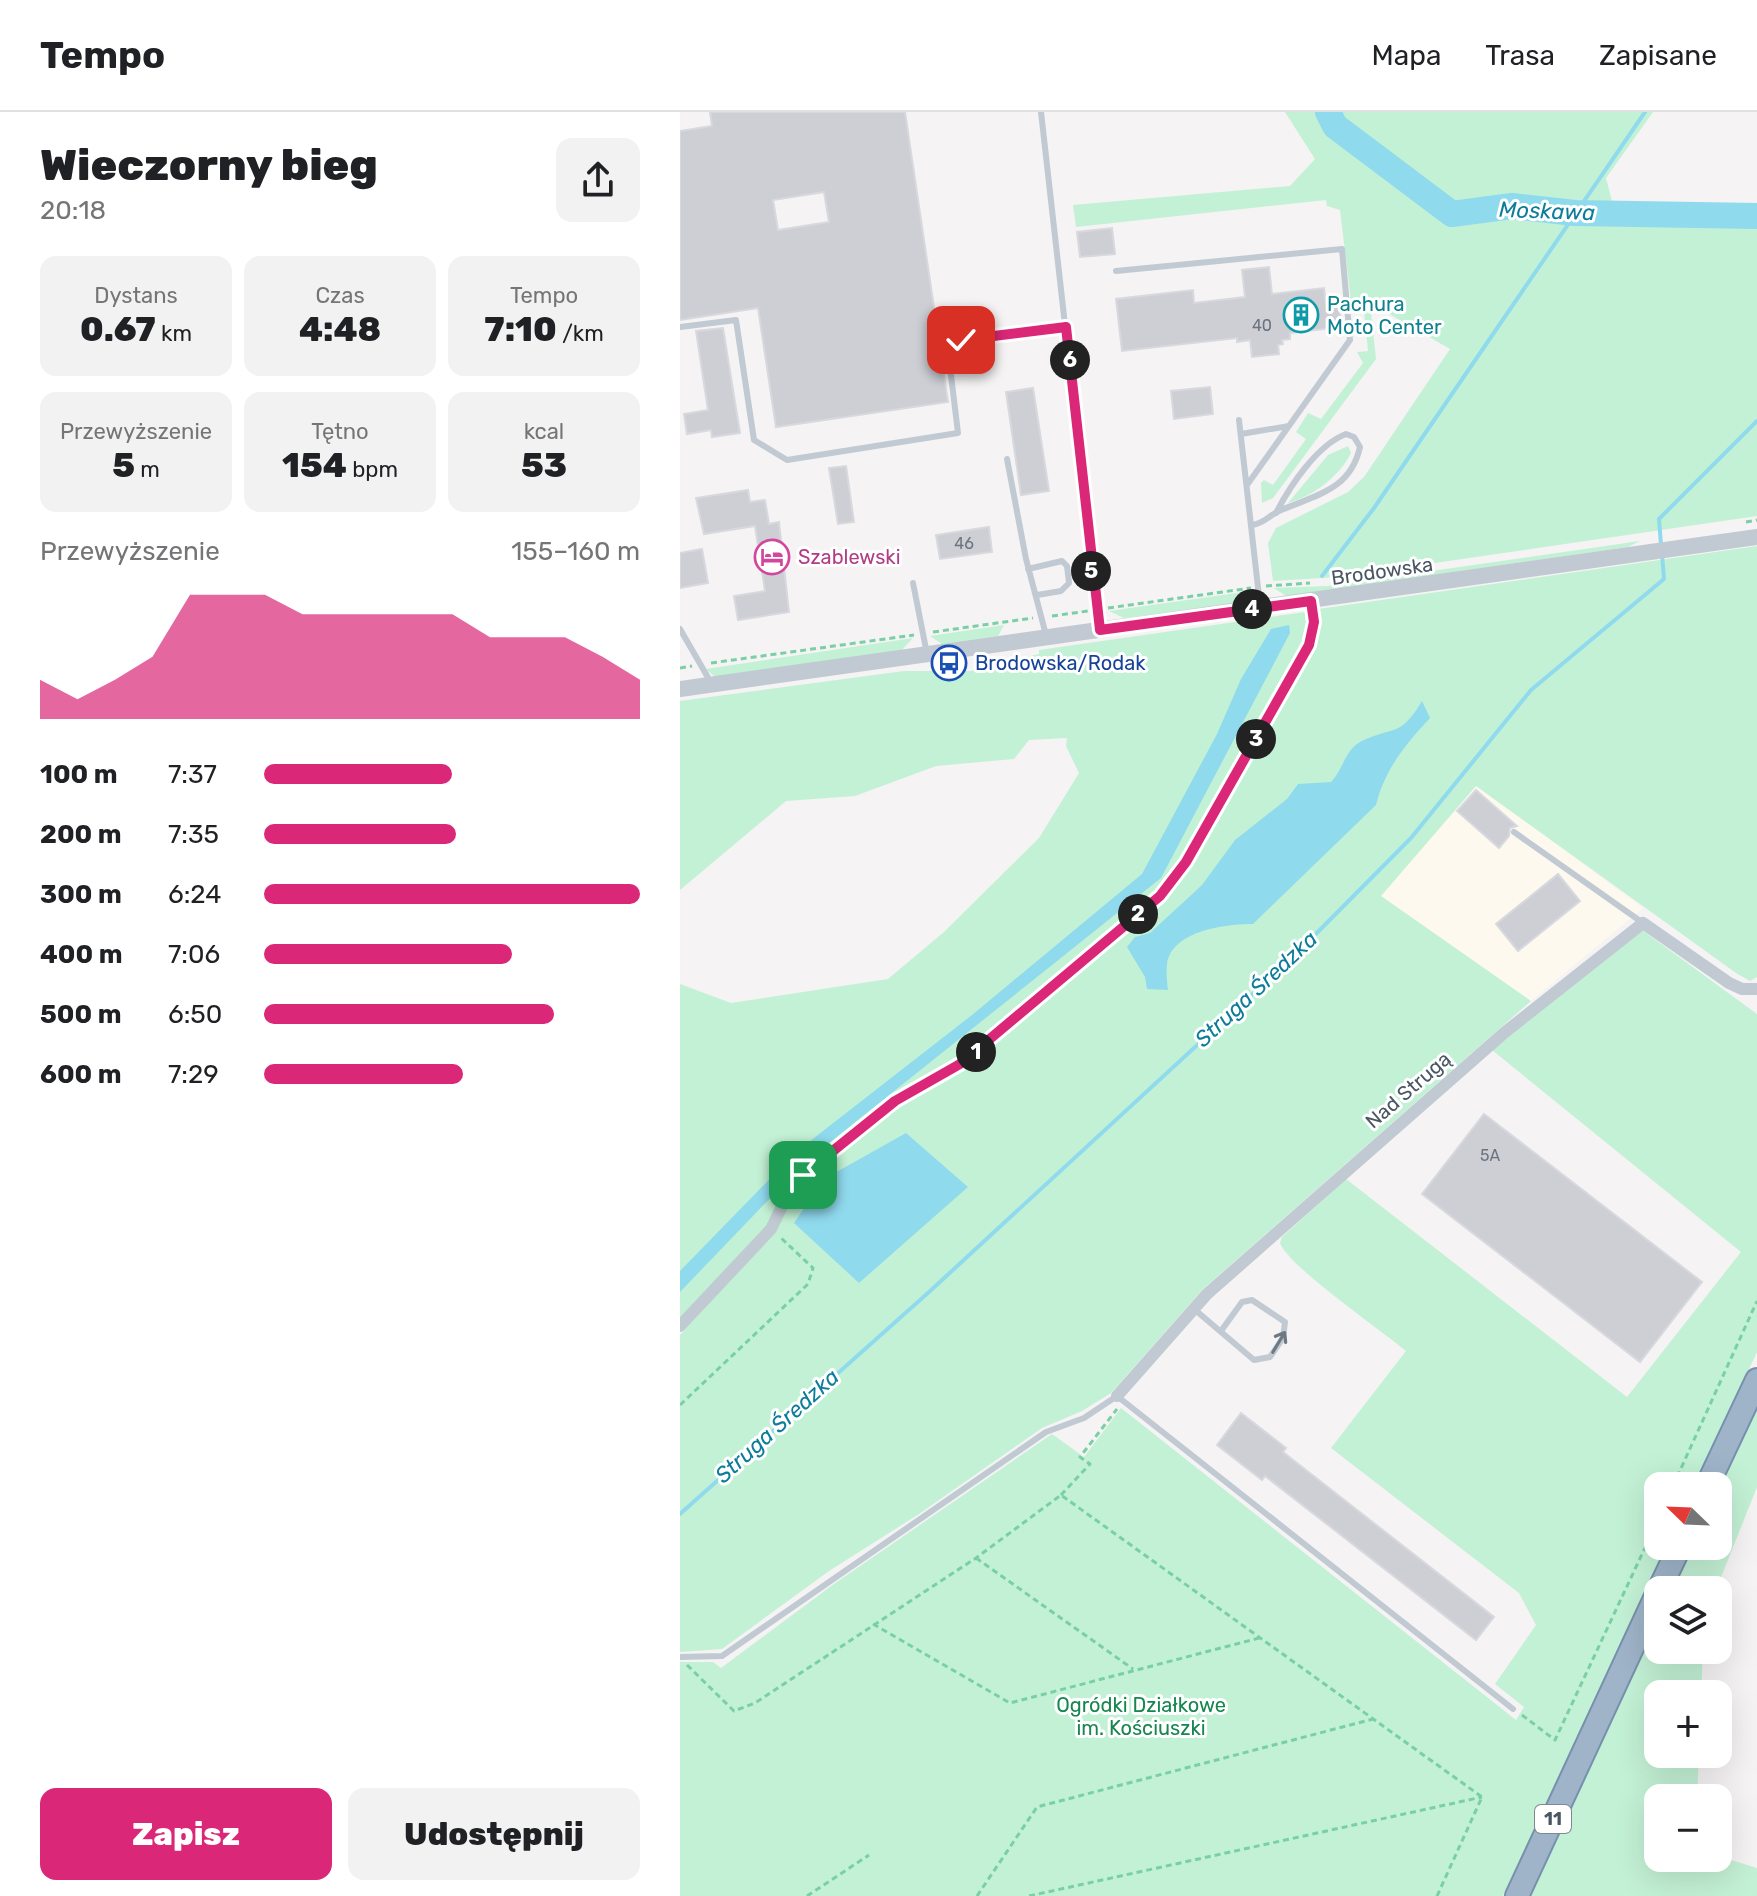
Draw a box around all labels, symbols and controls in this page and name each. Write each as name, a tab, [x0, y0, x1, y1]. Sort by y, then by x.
text: Tempo	[40, 32, 165, 78]
text: Mapa	[1372, 39, 1441, 72]
text: Trasa	[1485, 39, 1555, 72]
text: Zapisane	[1599, 39, 1717, 72]
button: share	[556, 138, 640, 222]
text: Wieczorny bieg	[40, 139, 378, 191]
text: 20:18	[40, 195, 106, 226]
water label: Moskawa	[1498, 196, 1596, 226]
text: Dystans	[94, 282, 178, 309]
text: Czas	[315, 282, 365, 309]
text: Tempo	[510, 282, 578, 309]
place label: Pachura Moto Center	[1327, 292, 1442, 339]
building icon: Pachura Moto Center	[1282, 296, 1320, 334]
pin	[927, 306, 995, 374]
text: 0.67	[80, 309, 156, 350]
text: 4:48	[299, 309, 381, 350]
text: 7:10	[484, 309, 557, 350]
house number: 40	[1252, 316, 1272, 335]
icon: check	[939, 318, 983, 362]
text: km	[156, 320, 192, 347]
text: /km	[557, 320, 604, 347]
pin: 6	[1050, 340, 1090, 380]
text: 6	[1063, 346, 1077, 373]
text: Przewyższenie	[60, 418, 212, 445]
text: Tętno	[311, 418, 369, 445]
text: kcal	[524, 418, 564, 445]
text: 5	[112, 445, 135, 486]
text: 154	[282, 445, 347, 486]
text: 53	[521, 445, 567, 486]
text: m	[135, 456, 160, 483]
text: bpm	[347, 456, 398, 483]
house number: 46	[954, 534, 974, 553]
text: Przewyższenie	[40, 536, 220, 567]
text: 155–160 m	[511, 536, 640, 567]
hotel icon: Szablewski	[753, 538, 791, 576]
place label: Szablewski	[798, 545, 901, 569]
pin: 5	[1071, 551, 1111, 591]
street label: Brodowska	[1330, 552, 1434, 590]
text: 5	[1084, 557, 1098, 584]
pin: 4	[1232, 589, 1272, 629]
text: 4	[1244, 595, 1260, 622]
bus stop icon: Brodowska/Rodak	[930, 644, 968, 682]
place label: Brodowska/Rodak	[975, 651, 1146, 675]
pin: 3	[1236, 719, 1276, 759]
text: 3	[1249, 725, 1263, 752]
text: 100 m	[40, 759, 118, 790]
text: 7:37	[168, 759, 217, 790]
text: 200 m	[40, 819, 122, 850]
text: 7:35	[168, 819, 219, 850]
text: 300 m	[40, 879, 122, 910]
text: 6:24	[168, 879, 222, 910]
pin: 2	[1118, 894, 1158, 934]
text: 2	[1131, 900, 1145, 927]
water label: Struga Średzka	[1189, 925, 1323, 1053]
text: 400 m	[40, 939, 122, 970]
text: 7:06	[168, 939, 220, 970]
text: 500 m	[40, 999, 122, 1030]
text: 6:50	[168, 999, 222, 1030]
pin: 1	[956, 1032, 996, 1072]
text: 1	[971, 1038, 981, 1065]
street label: Nad Strugą	[1361, 1047, 1455, 1133]
text: 600 m	[40, 1059, 122, 1090]
text: 7:29	[168, 1059, 219, 1090]
pin	[769, 1141, 837, 1209]
house number: 5A	[1480, 1146, 1500, 1165]
icon: arrive	[781, 1153, 825, 1197]
one-way arrow	[1271, 1331, 1287, 1354]
water label: Struga Średzka	[709, 1363, 845, 1489]
north arrow	[1644, 1472, 1732, 1560]
map controls	[1644, 1472, 1732, 1872]
button: layers	[1644, 1576, 1732, 1664]
button: +	[1644, 1680, 1732, 1768]
park label: Ogródki Działkowe im. Kościuszki	[1056, 1693, 1226, 1740]
button: −	[1644, 1784, 1732, 1872]
button: Zapisz	[40, 1788, 332, 1880]
button: Udostępnij	[348, 1788, 640, 1880]
road number: 11	[1535, 1805, 1571, 1833]

